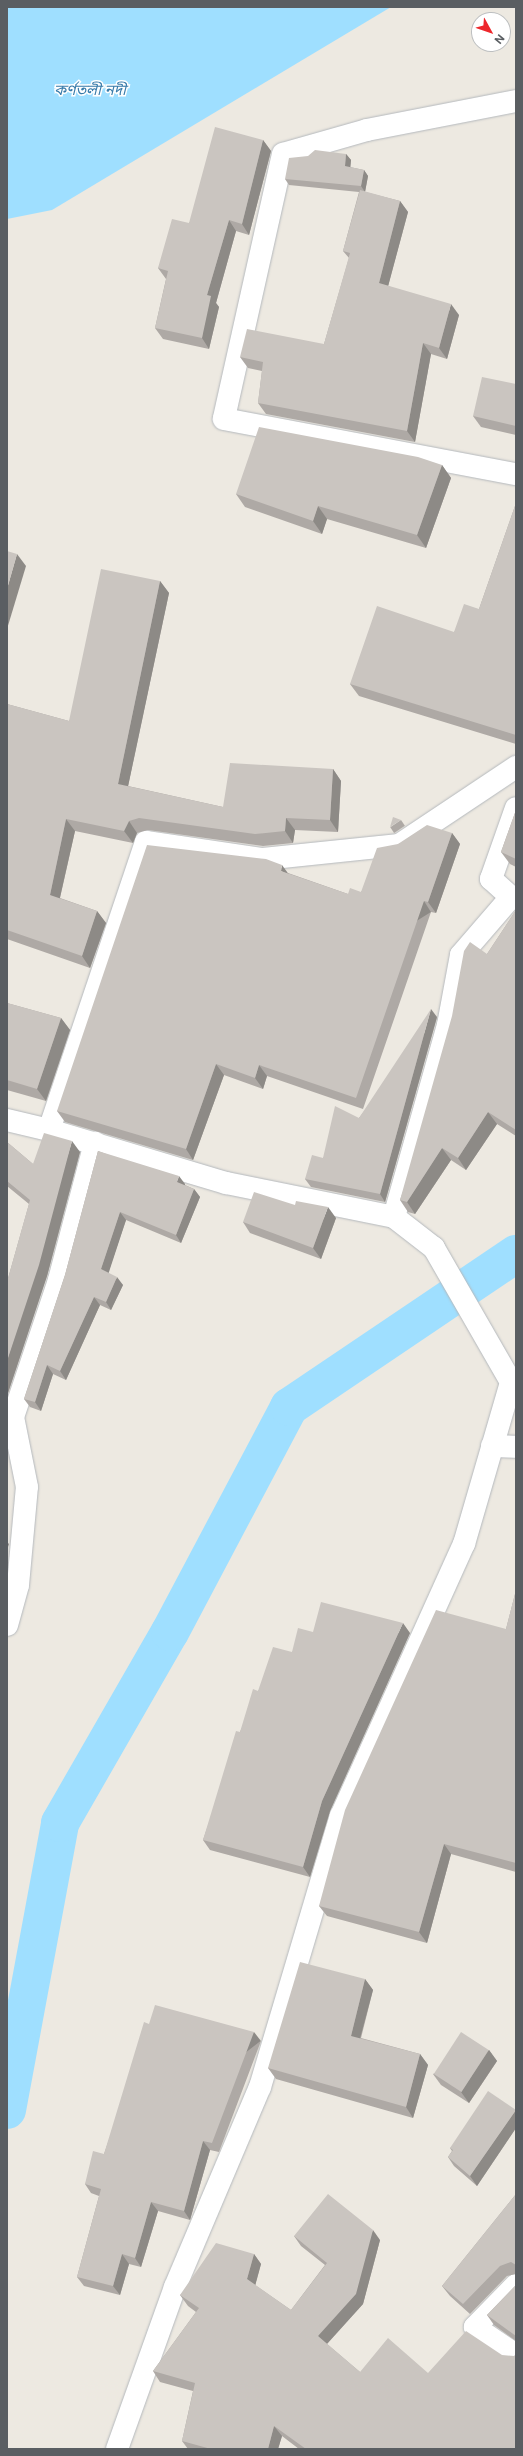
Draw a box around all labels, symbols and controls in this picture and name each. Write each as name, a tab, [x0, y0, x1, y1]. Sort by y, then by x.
north arrow	[471, 12, 511, 52]
text: N	[492, 32, 507, 46]
water label: কর্ণতলী নদী	[54, 81, 126, 99]

